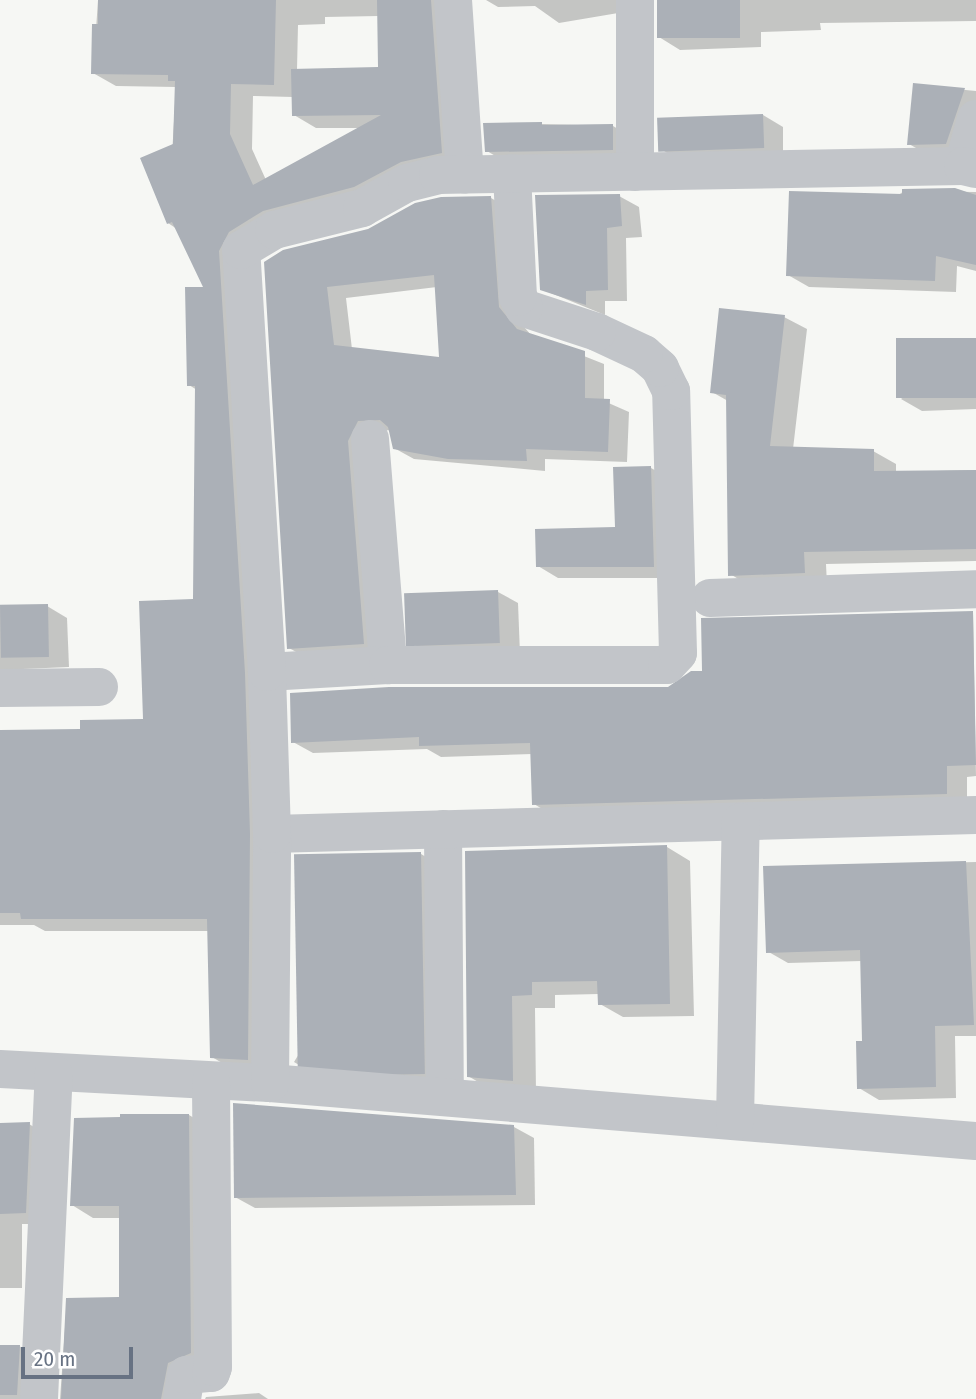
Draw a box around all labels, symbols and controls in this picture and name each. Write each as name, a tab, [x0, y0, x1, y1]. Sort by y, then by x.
scale bar	[24, 1332, 136, 1376]
text: 20 m	[34, 1346, 75, 1372]

